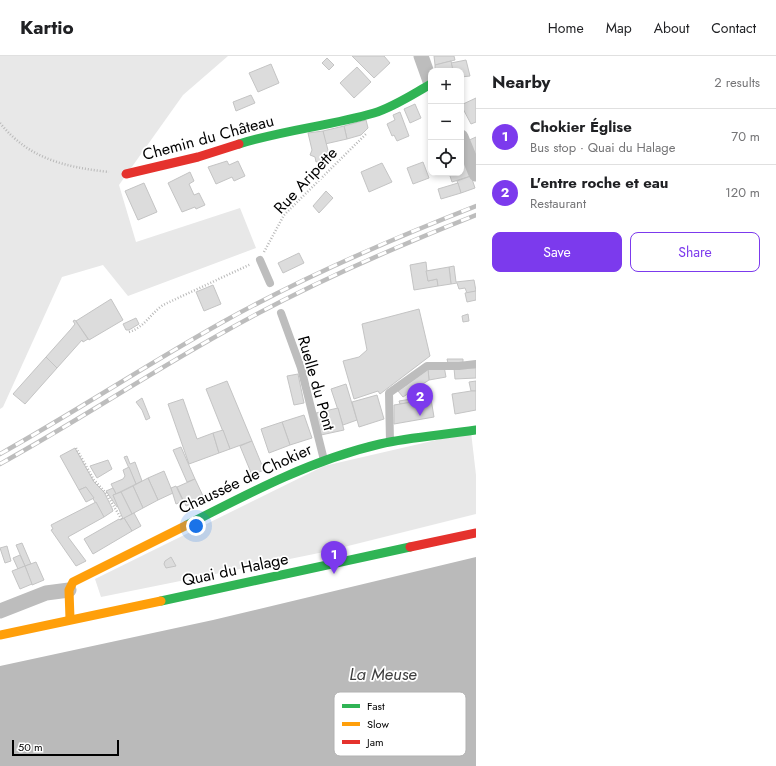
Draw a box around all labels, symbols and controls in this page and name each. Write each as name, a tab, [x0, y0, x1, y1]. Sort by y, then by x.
text: Kartio	[20, 14, 74, 41]
text: Home	[548, 18, 584, 38]
text: Map	[606, 18, 632, 38]
text: About	[654, 18, 689, 38]
text: Contact	[711, 18, 756, 38]
map controls	[428, 68, 464, 176]
button: +	[428, 68, 464, 104]
text: Nearby	[492, 70, 550, 94]
text: 2 results	[714, 73, 760, 92]
button: −	[428, 104, 464, 140]
street label: Chemin du Château	[140, 109, 276, 166]
text: Chokier Église	[530, 116, 632, 138]
text: 1	[502, 127, 508, 146]
text: 70 m	[731, 127, 760, 146]
text: Bus stop · Quai du Halage	[530, 138, 675, 157]
button: locate	[428, 140, 464, 176]
street label: Rue Aripette	[268, 142, 342, 219]
text: L'entre roche et eau	[530, 172, 668, 194]
text: 2	[501, 183, 509, 202]
text: 120 m	[725, 183, 760, 202]
text: Restaurant	[530, 194, 586, 213]
button: Save	[492, 232, 622, 272]
button: Share	[630, 232, 760, 272]
street label: Ruelle du Pont	[292, 333, 341, 433]
pin: 2	[407, 383, 433, 416]
street label: Chaussée de Chokier	[175, 437, 316, 519]
your location	[186, 516, 206, 536]
pin: 1	[321, 541, 347, 574]
street label: Quai du Halage	[180, 547, 290, 592]
water label: La Meuse	[349, 662, 417, 686]
legend	[334, 692, 466, 756]
text: Fast	[367, 698, 385, 714]
text: Slow	[367, 716, 389, 732]
text: Jam	[365, 734, 384, 750]
scale bar	[12, 738, 119, 757]
text: 50 m	[18, 739, 43, 755]

